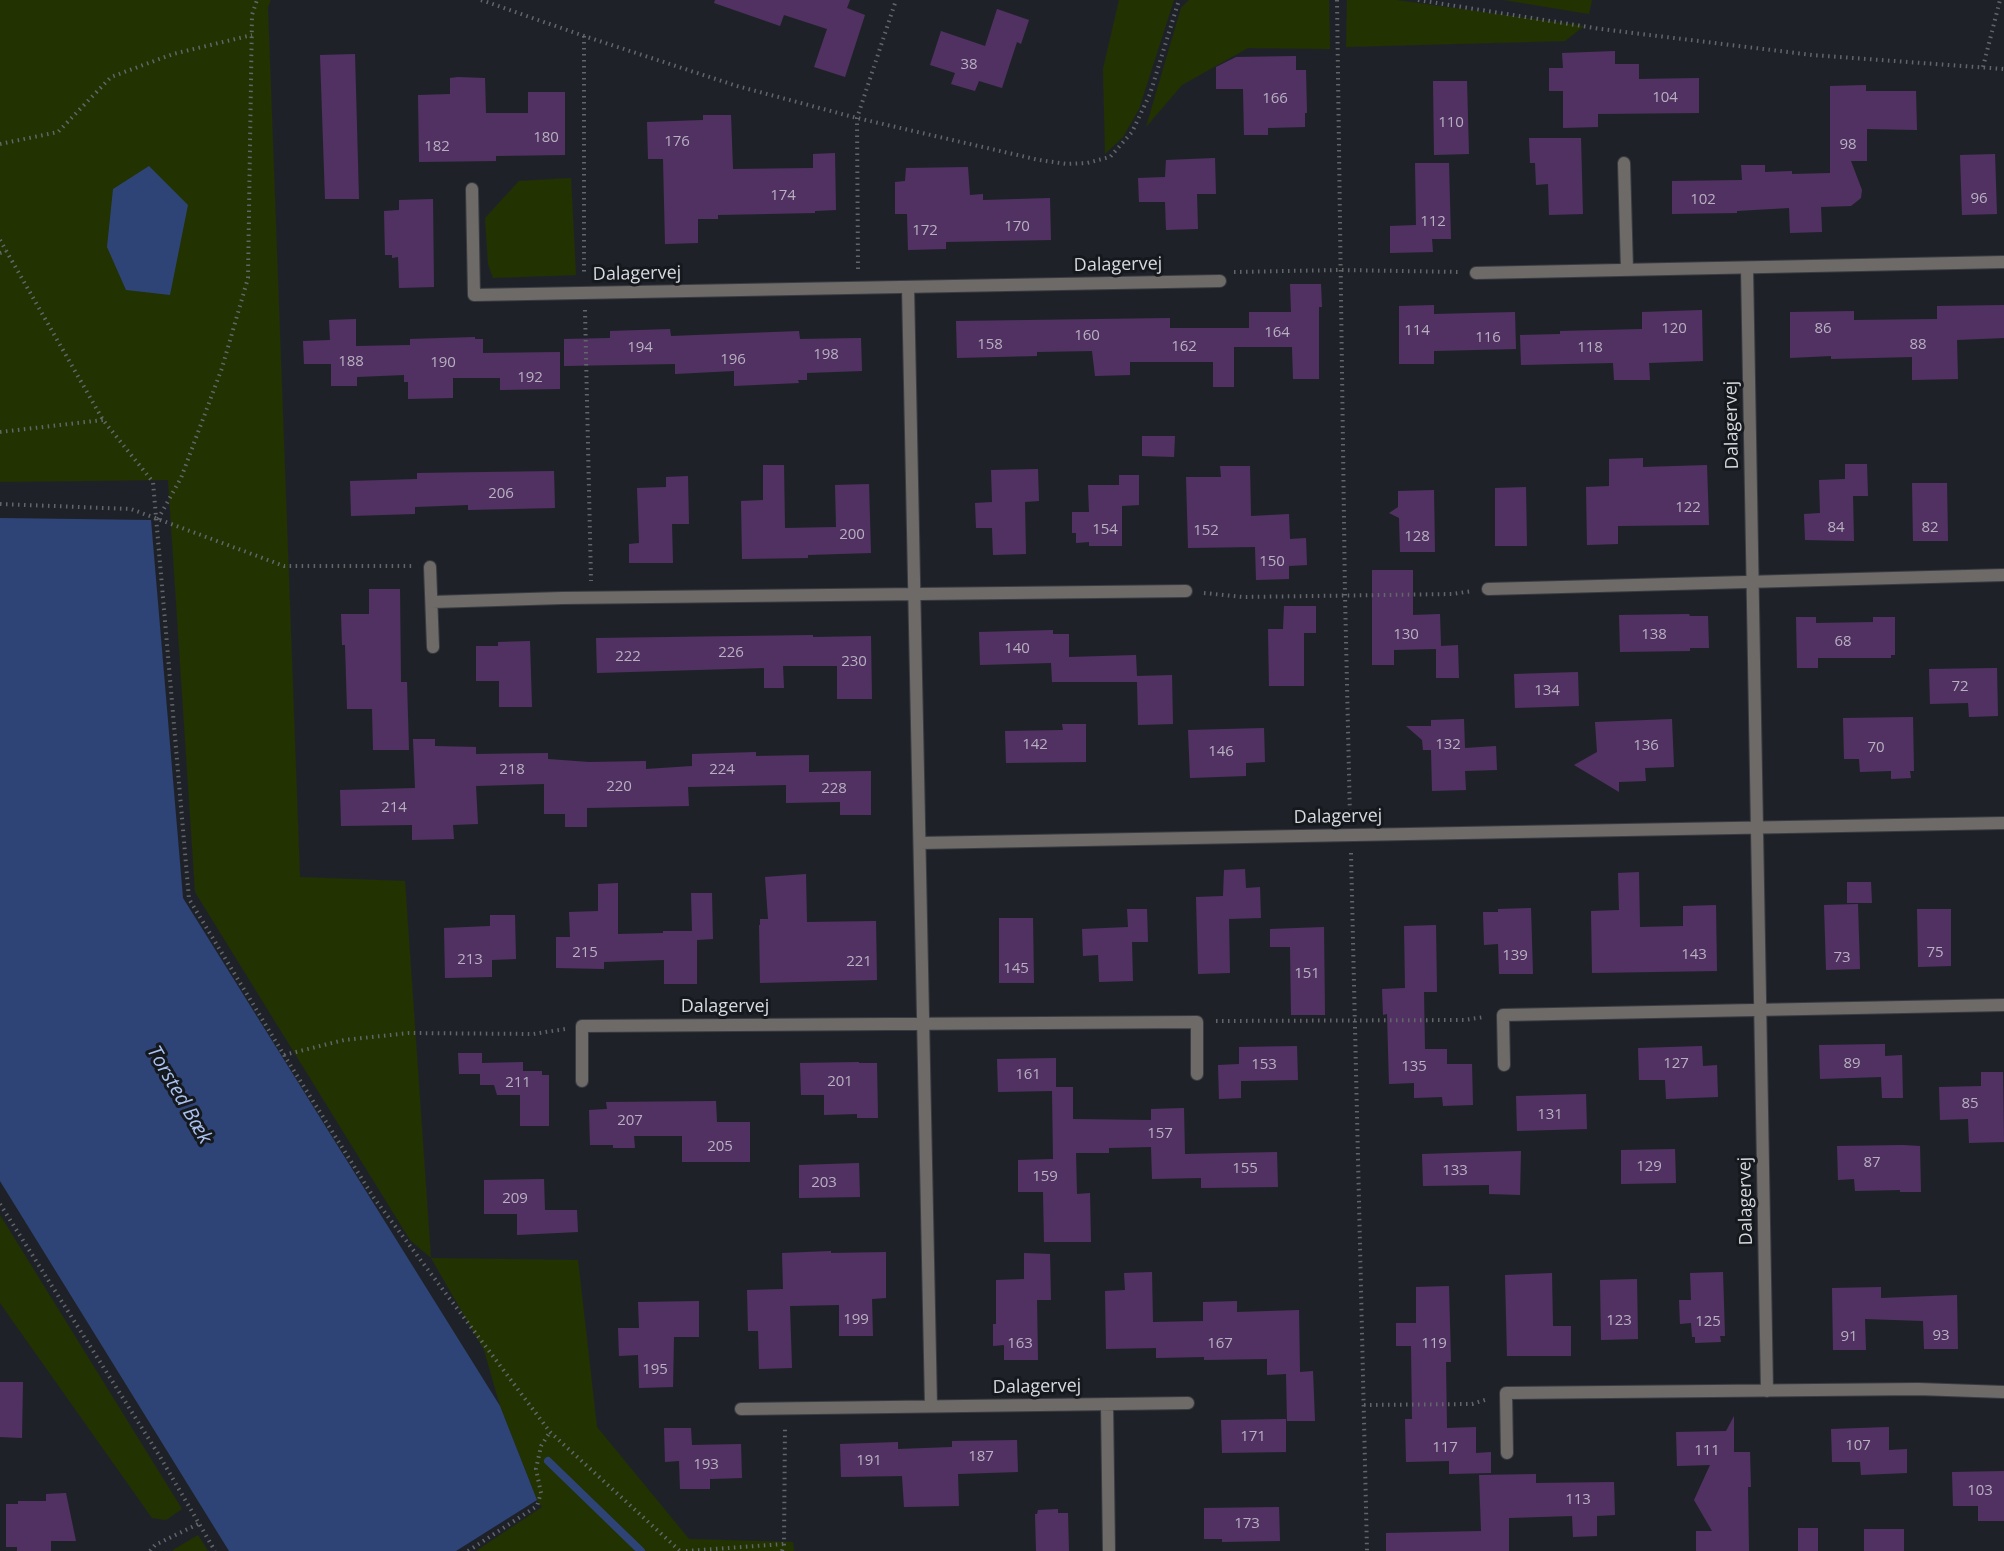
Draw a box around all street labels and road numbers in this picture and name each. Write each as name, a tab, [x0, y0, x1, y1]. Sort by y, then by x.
street label: Dalagervej	[1074, 253, 1162, 277]
street label: Dalagervej	[593, 262, 681, 286]
street label: Dalagervej	[1720, 381, 1744, 469]
street label: Dalagervej	[1294, 805, 1382, 829]
street label: Dalagervej	[681, 996, 769, 1018]
street label: Dalagervej	[1734, 1157, 1758, 1245]
street label: Dalagervej	[993, 1375, 1081, 1399]

